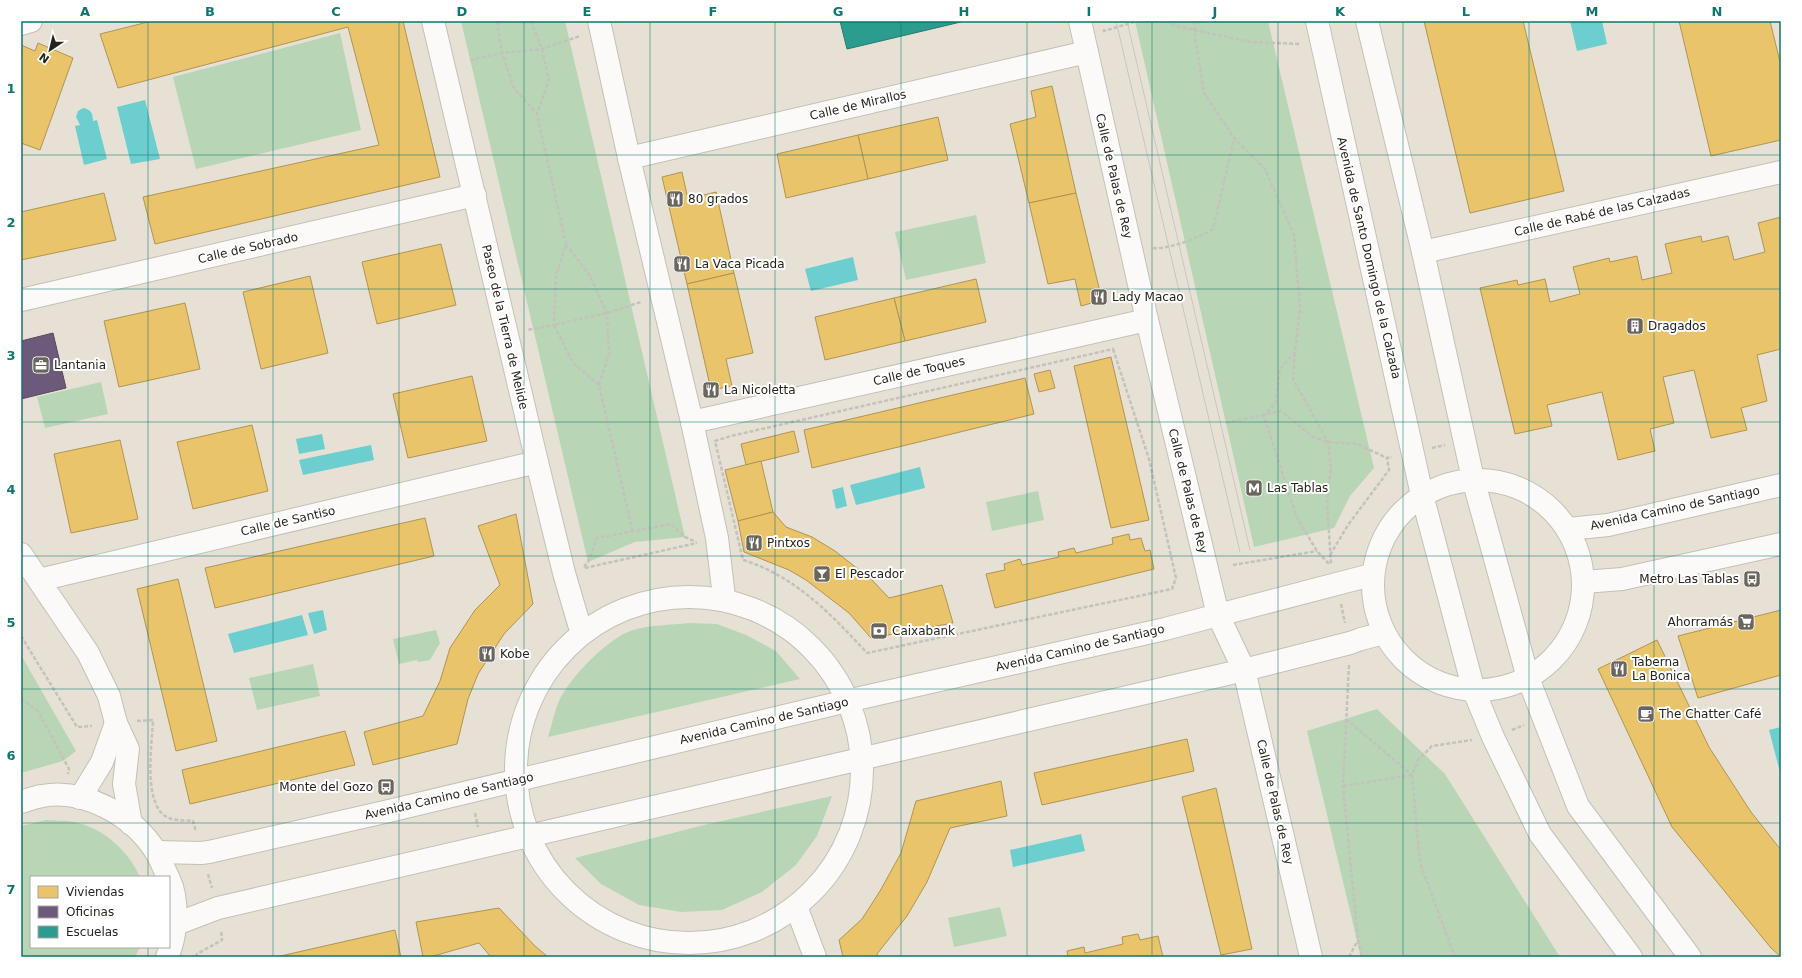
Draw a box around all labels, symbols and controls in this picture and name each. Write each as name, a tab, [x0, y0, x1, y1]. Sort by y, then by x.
text: A	[80, 4, 90, 19]
text: B	[205, 4, 215, 19]
text: C	[331, 4, 341, 19]
text: D	[457, 4, 468, 19]
text: E	[583, 4, 591, 19]
text: F	[709, 4, 717, 19]
text: G	[833, 4, 843, 19]
text: H	[959, 4, 969, 19]
text: I	[1087, 4, 1091, 19]
text: J	[1212, 4, 1217, 19]
text: K	[1335, 4, 1346, 19]
text: L	[1462, 4, 1470, 19]
text: M	[1586, 4, 1598, 19]
text: N	[1712, 4, 1722, 19]
north arrow	[30, 30, 70, 70]
text: N	[37, 50, 52, 66]
text: 1	[6, 81, 16, 96]
street label: Calle de Mirallos	[808, 87, 908, 123]
street label: Calle de Palas de Rey	[1093, 112, 1135, 240]
street label: Avenida de Santo Domingo de la Calzada	[1334, 136, 1404, 380]
street label: Calle de Rabé de las Calzadas	[1513, 185, 1691, 239]
restaurant icon: 80 grados	[665, 189, 685, 209]
place label: 80 grados	[688, 192, 748, 206]
text: 2	[6, 215, 16, 230]
street label: Calle de Sobrado	[197, 230, 299, 266]
street label: Paseo de la Tierra de Melide	[479, 243, 531, 411]
restaurant icon: La Vaca Picada	[672, 254, 692, 274]
place label: La Vaca Picada	[695, 257, 784, 271]
restaurant icon: Lady Macao	[1089, 287, 1109, 307]
place label: Lady Macao	[1112, 290, 1184, 304]
building icon: Dragados	[1625, 316, 1645, 336]
place label: Dragados	[1648, 319, 1706, 333]
text: 3	[6, 348, 16, 363]
street label: Calle de Toques	[872, 354, 966, 388]
office icon: Lantania	[31, 355, 51, 375]
place label: Lantania	[54, 358, 106, 372]
restaurant icon: La Nicoletta	[701, 380, 721, 400]
place label: La Nicoletta	[724, 383, 796, 397]
street label: Calle de Palas de Rey	[1166, 427, 1210, 555]
metro station icon: Las Tablas	[1244, 478, 1264, 498]
place label: Las Tablas	[1267, 481, 1328, 495]
text: 4	[6, 482, 16, 497]
street label: Avenida Camino de Santiago	[1589, 483, 1761, 533]
street label: Calle de Santiso	[239, 503, 337, 539]
restaurant icon: Pintxos	[744, 533, 764, 553]
place label: Pintxos	[767, 536, 810, 550]
bar icon: El Pescador	[812, 564, 832, 584]
place label: El Pescador	[835, 567, 904, 581]
bus stop icon: Metro Las Tablas	[1742, 569, 1762, 589]
place label: Metro Las Tablas	[1639, 572, 1739, 586]
supermarket icon: Ahorramás	[1736, 612, 1756, 632]
text: 5	[6, 615, 16, 630]
place label: Ahorramás	[1668, 615, 1733, 629]
bank icon: Caixabank	[869, 621, 889, 641]
street label: Avenida Camino de Santiago	[994, 622, 1166, 674]
place label: Caixabank	[892, 624, 955, 638]
restaurant icon: Kobe	[477, 644, 497, 664]
place label: Kobe	[500, 647, 530, 661]
place label: Taberna La Bonica	[1631, 655, 1690, 683]
restaurant icon: Taberna La Bonica	[1609, 659, 1629, 679]
street label: Avenida Camino de Santiago	[678, 695, 850, 747]
cafe icon: The Chatter Café	[1636, 704, 1656, 724]
place label: The Chatter Café	[1658, 707, 1761, 721]
street label: Calle de Palas de Rey	[1254, 738, 1296, 866]
text: 6	[6, 748, 16, 763]
street label: Avenida Camino de Santiago	[363, 770, 535, 822]
bus stop icon: Monte del Gozo	[376, 777, 396, 797]
place label: Monte del Gozo	[279, 780, 373, 794]
legend	[30, 876, 170, 948]
text: 7	[6, 882, 16, 897]
text: Viviendas	[66, 885, 124, 899]
text: Oficinas	[66, 905, 114, 919]
text: Escuelas	[66, 925, 118, 939]

